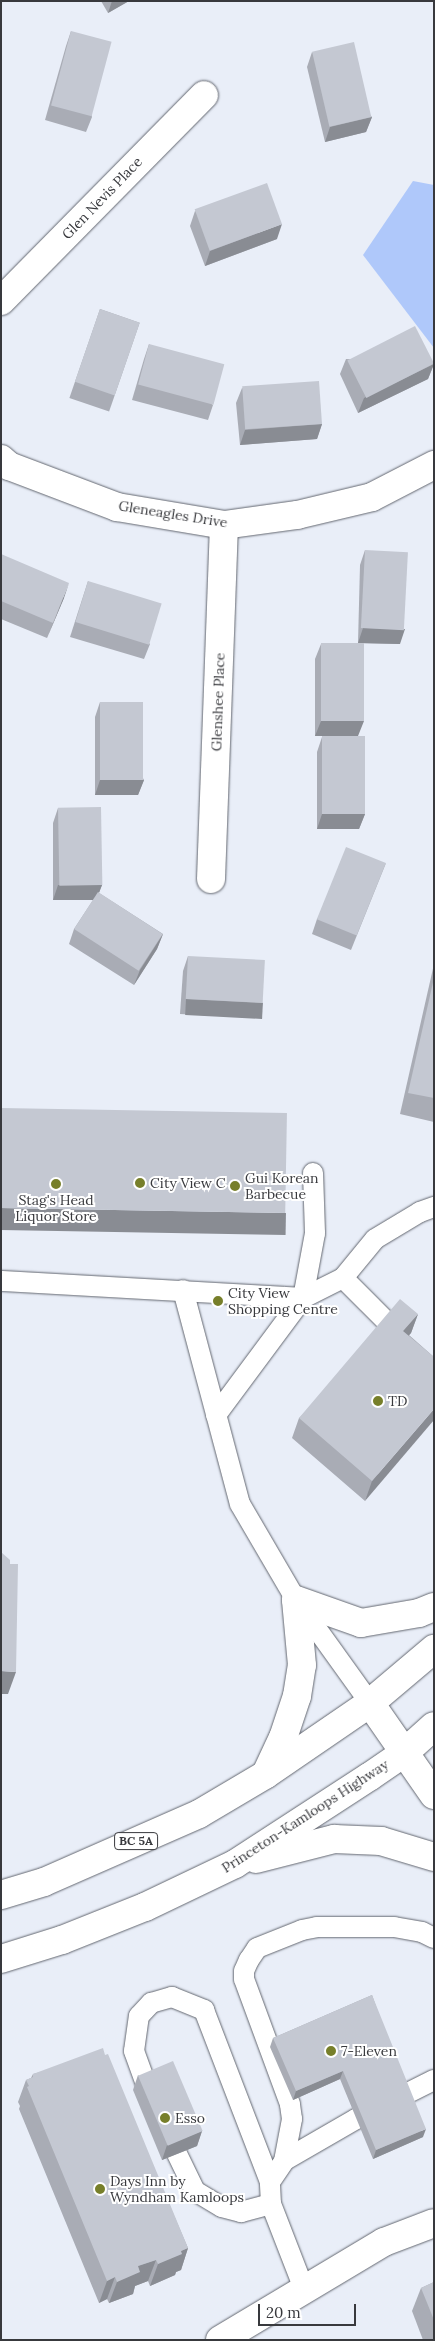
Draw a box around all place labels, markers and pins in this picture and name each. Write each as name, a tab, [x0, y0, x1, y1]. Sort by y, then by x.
place label: Gui Korean Barbecue	[245, 1170, 318, 1202]
place label: City View C	[150, 1175, 226, 1191]
marker: City View C	[134, 1177, 146, 1189]
marker: Stag's Head Liquor Store	[50, 1178, 62, 1190]
marker: Gui Korean Barbecue	[229, 1180, 241, 1192]
place label: Stag's Head Liquor Store	[15, 1192, 97, 1224]
place label: City View Shopping Centre	[228, 1285, 338, 1318]
marker: City View Shopping Centre	[212, 1295, 224, 1307]
place label: TD	[388, 1393, 407, 1409]
marker: TD	[372, 1395, 384, 1407]
place label: 7-Eleven	[341, 2043, 397, 2059]
marker: 7-Eleven	[325, 2045, 337, 2057]
place label: Esso	[175, 2110, 205, 2126]
marker: Esso	[159, 2112, 171, 2124]
place label: Days Inn by Wyndham Kamloops	[110, 2173, 244, 2206]
marker: Days Inn by Wyndham Kamloops	[94, 2183, 106, 2195]

